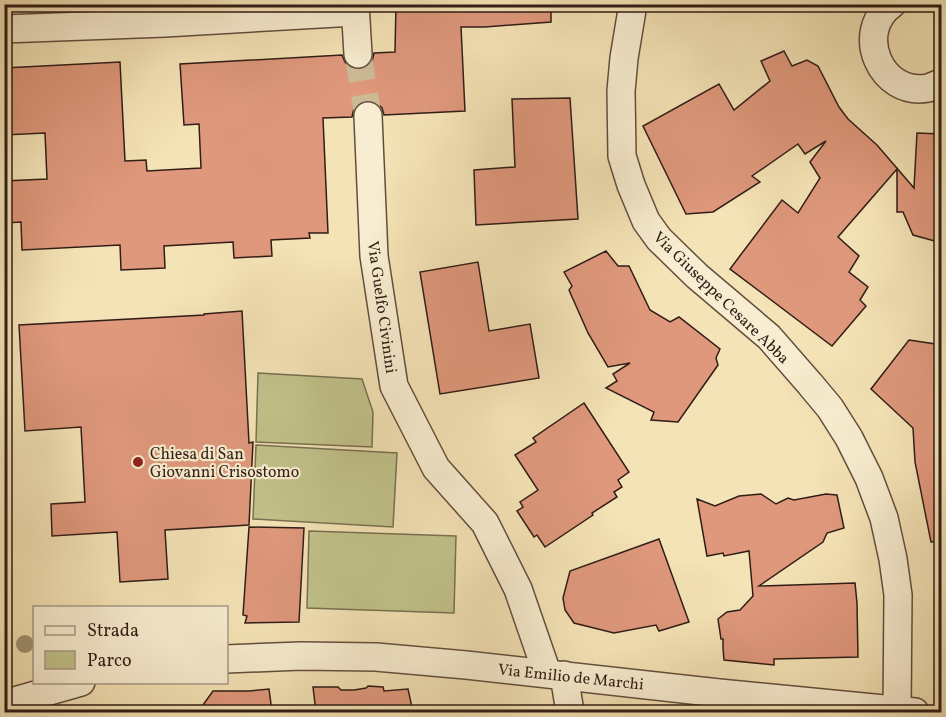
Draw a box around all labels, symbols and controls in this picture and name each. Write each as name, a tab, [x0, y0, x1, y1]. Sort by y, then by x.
street label: Via Giuseppe Cesare Abba	[647, 227, 794, 370]
street label: Via Guelfo Civinini	[361, 240, 401, 375]
place label: Chiesa di San Giovanni Crisostomo	[150, 444, 299, 484]
marker: Chiesa di San Giovanni Crisostomo	[131, 455, 145, 469]
legend	[33, 606, 228, 684]
text: Strada	[87, 619, 139, 644]
text: Parco	[87, 649, 132, 674]
street label: Via Emilio de Marchi	[497, 659, 645, 697]

